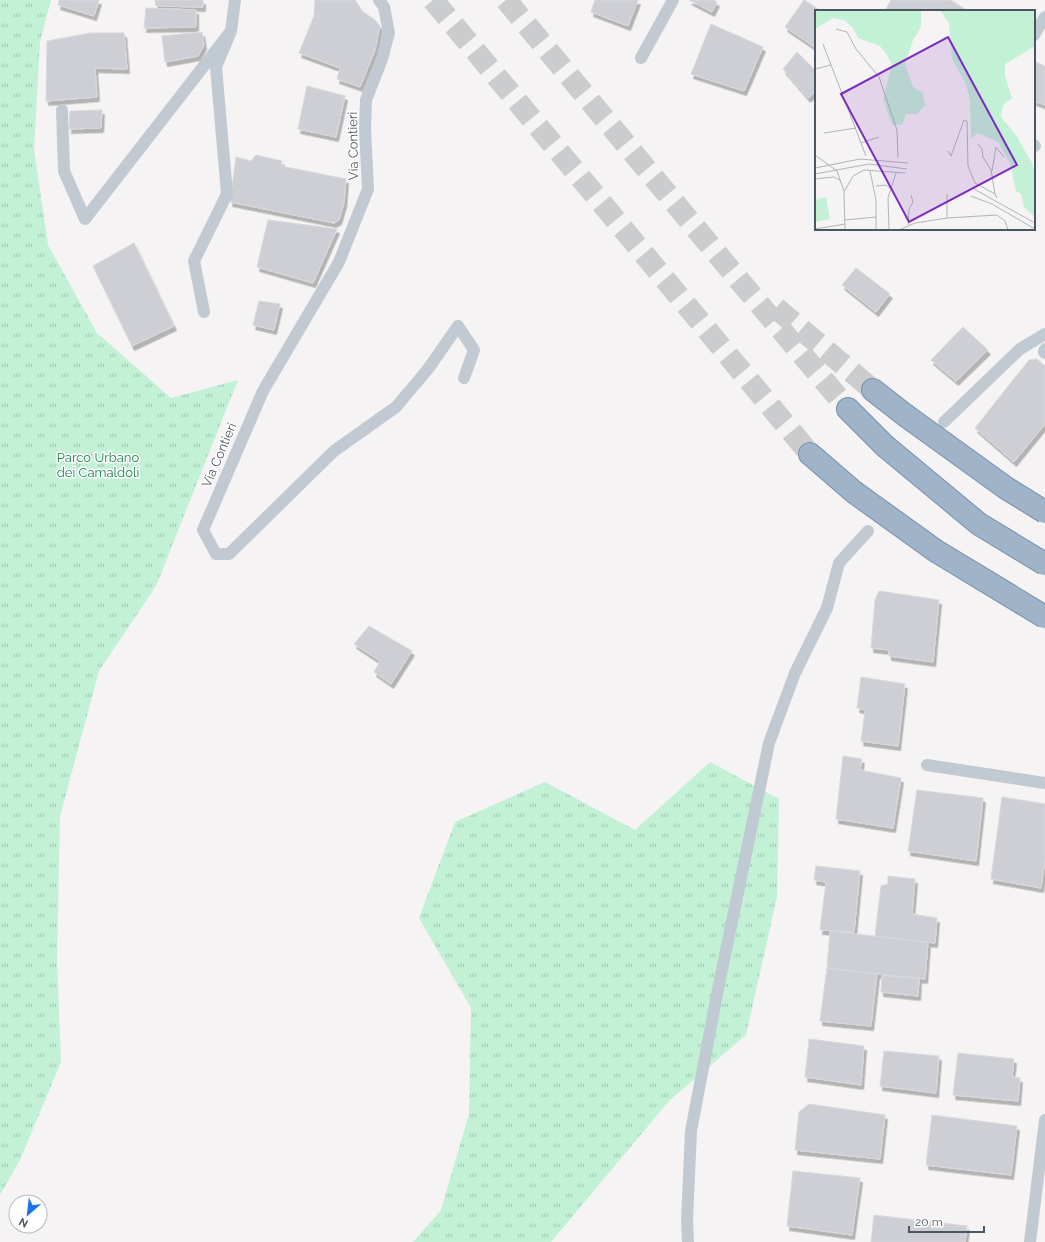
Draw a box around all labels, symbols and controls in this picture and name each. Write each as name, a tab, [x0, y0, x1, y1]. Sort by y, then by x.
inset map	[815, 10, 1035, 230]
street label: Via Contieri	[345, 112, 361, 180]
street label: Via Contieri	[199, 421, 239, 489]
park label: Parco Urbano dei Camaldoli	[57, 450, 139, 480]
north arrow	[8, 1194, 48, 1234]
scale bar	[909, 1208, 984, 1234]
text: N	[17, 1215, 30, 1230]
text: 20 m	[915, 1215, 943, 1229]

